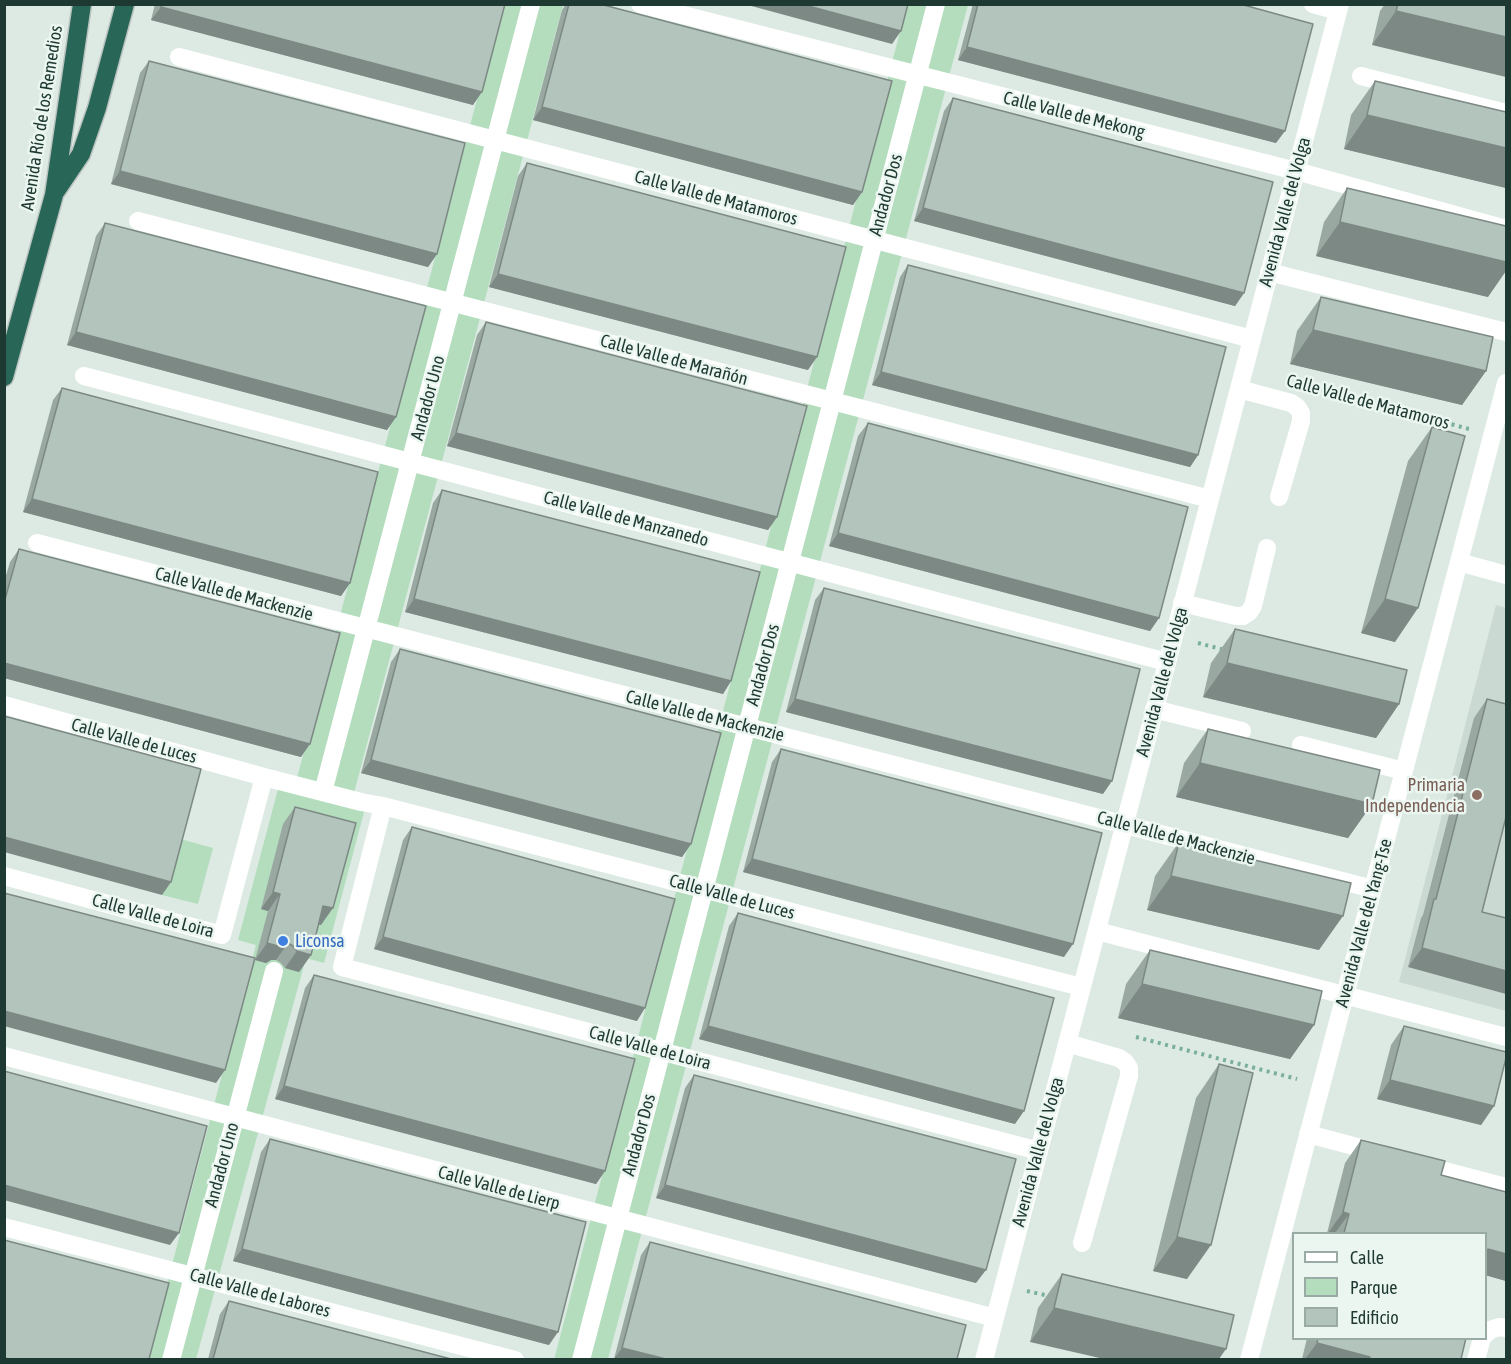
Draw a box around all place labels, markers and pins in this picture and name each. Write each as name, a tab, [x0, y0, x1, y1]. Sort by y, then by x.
place label: Primaria Independencia	[1365, 774, 1465, 816]
marker: Primaria Independencia	[1470, 788, 1484, 802]
place label: Liconsa	[295, 930, 345, 952]
marker: Liconsa	[276, 934, 290, 948]

